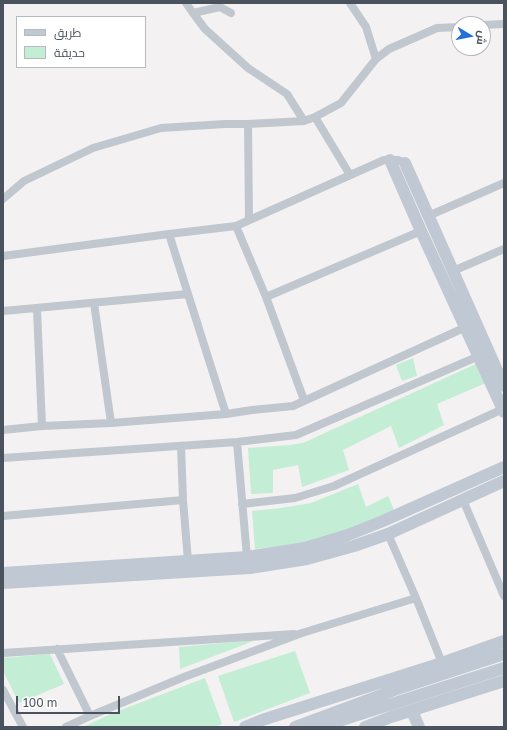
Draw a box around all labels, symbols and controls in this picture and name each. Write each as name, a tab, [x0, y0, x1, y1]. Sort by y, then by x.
legend	[16, 16, 146, 68]
north arrow	[451, 16, 491, 56]
text: طريق	[54, 25, 81, 40]
text: ش	[475, 30, 490, 46]
text: حديقة	[54, 45, 85, 60]
scale bar	[18, 688, 122, 714]
text: 100 m	[23, 695, 57, 710]

